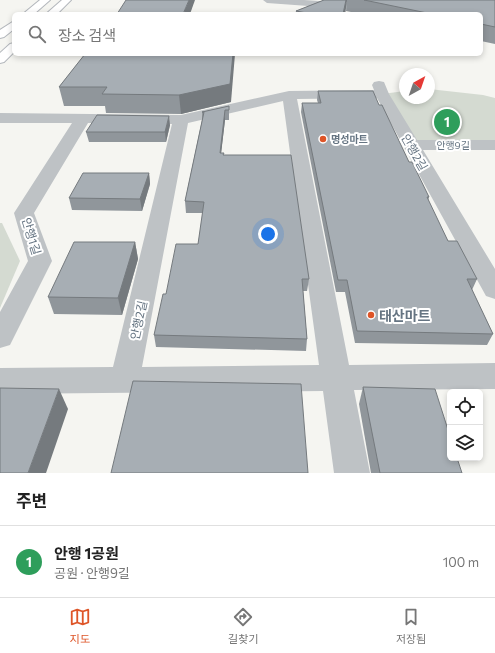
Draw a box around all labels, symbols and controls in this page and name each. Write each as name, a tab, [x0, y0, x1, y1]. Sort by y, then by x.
search box	[12, 12, 483, 56]
icon: search	[26, 23, 48, 45]
text: 장소 검색	[58, 26, 116, 44]
north arrow	[399, 68, 435, 104]
pin: 1	[434, 107, 460, 137]
street label: 안행2길	[399, 131, 431, 173]
place label: 명성마트	[331, 133, 368, 145]
marker: 명성마트	[318, 134, 328, 144]
street label: 안행9길	[436, 139, 470, 151]
street label: 안행1길	[20, 216, 44, 256]
your location	[258, 224, 278, 244]
street label: 안행2길	[127, 299, 149, 341]
place label: 태산마트	[379, 307, 431, 324]
marker: 태산마트	[366, 310, 376, 320]
map controls	[447, 389, 483, 461]
button: locate	[447, 389, 483, 425]
button: layers	[447, 425, 483, 461]
text: 주변	[16, 490, 47, 511]
text: 안행 1공원	[54, 544, 119, 562]
text: 1	[26, 554, 32, 570]
text: 100 m	[443, 554, 479, 570]
text: 공원 · 안행9길	[54, 565, 130, 581]
tab: 지도	[69, 606, 91, 646]
tab: 길찾기	[228, 606, 258, 646]
tab: 저장됨	[396, 606, 426, 646]

